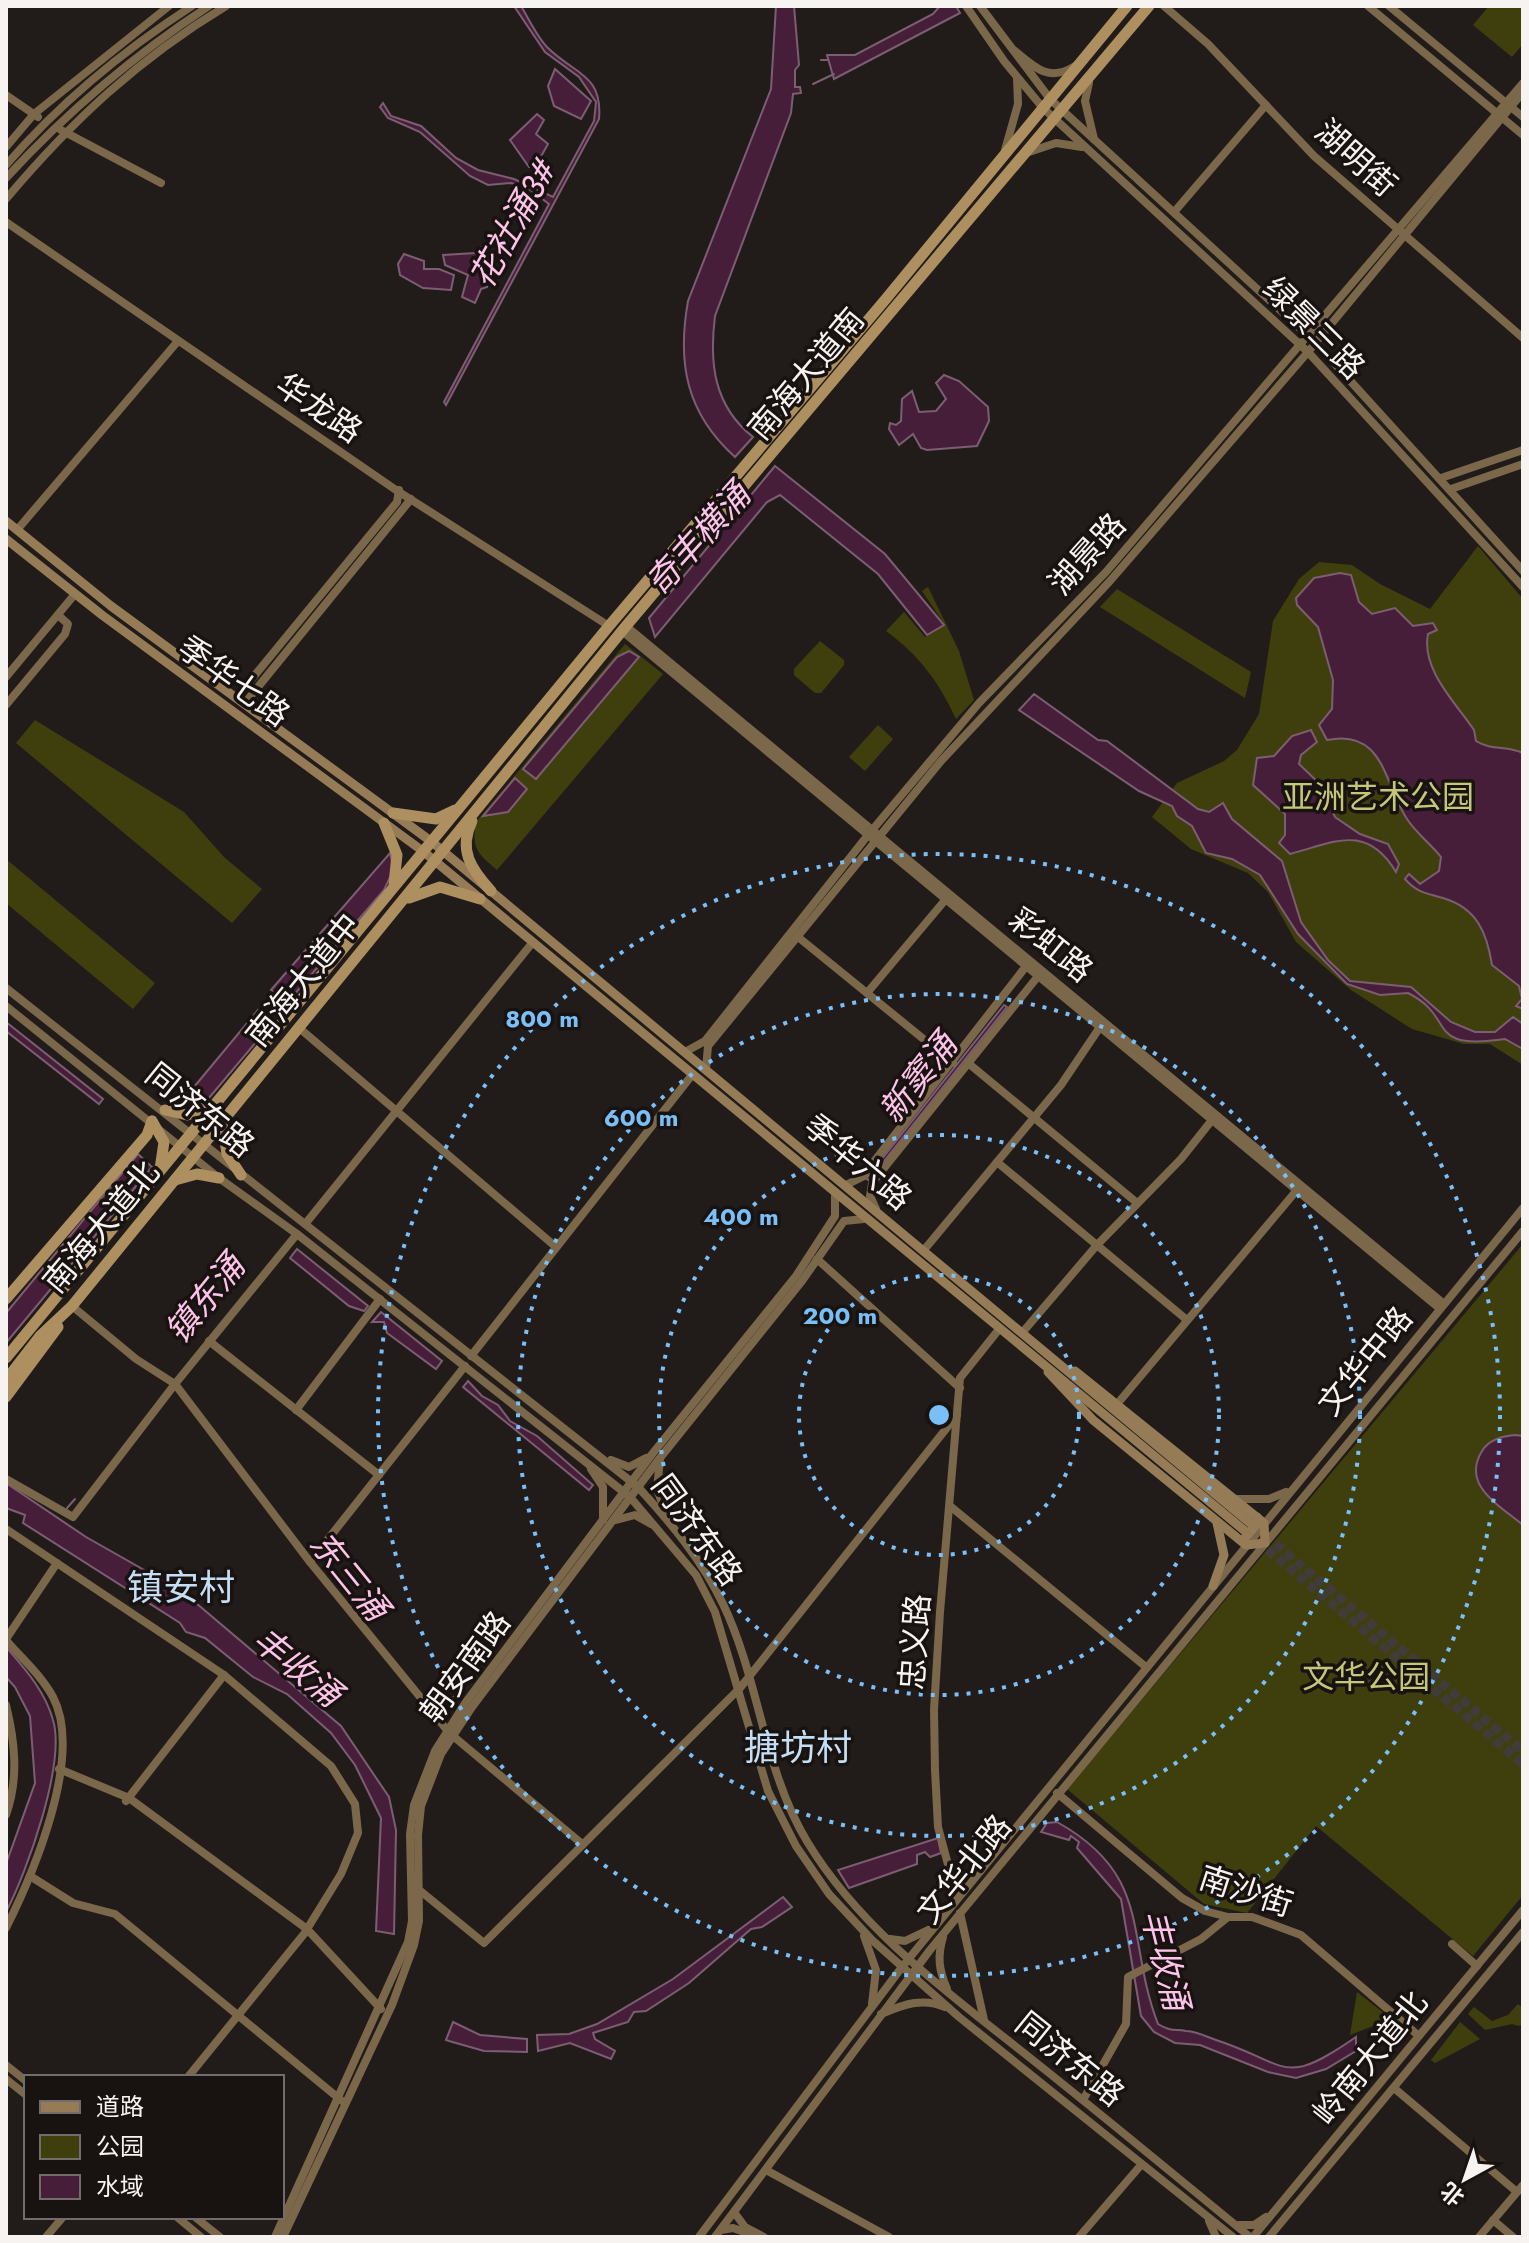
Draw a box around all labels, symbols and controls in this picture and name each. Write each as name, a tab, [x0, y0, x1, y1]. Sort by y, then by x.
street label: 湖明街	[1305, 109, 1407, 207]
water label: 花社涌3#	[458, 150, 569, 297]
street label: 绿景三路	[1252, 266, 1376, 390]
street label: 南海大道南	[737, 298, 875, 450]
street label: 华龙路	[266, 362, 372, 454]
water label: 奇丰横涌	[634, 469, 764, 606]
street label: 湖景路	[1038, 503, 1136, 605]
street label: 季华七路	[169, 625, 299, 737]
park label: 亚洲艺术公园	[1282, 774, 1474, 820]
street label: 彩虹路	[999, 897, 1103, 993]
street label: 南海大道中	[235, 903, 371, 1057]
text: 800 m	[505, 1001, 579, 1036]
water label: 新窦涌	[867, 1020, 971, 1133]
street label: 同济东路	[136, 1052, 264, 1168]
text: 600 m	[604, 1100, 678, 1135]
street label: 季华六路	[794, 1103, 922, 1221]
street label: 南海大道北	[32, 1151, 170, 1303]
text: 400 m	[703, 1199, 779, 1234]
water label: 镇东涌	[154, 1241, 259, 1354]
street label: 文华中路	[1307, 1297, 1423, 1425]
text: 200 m	[803, 1298, 877, 1333]
centre of rings	[925, 1401, 953, 1429]
street label: 同济东路	[641, 1465, 753, 1595]
water label: 东三涌	[298, 1521, 403, 1634]
district label: 镇安村	[127, 1561, 235, 1613]
street label: 忠义路	[889, 1593, 941, 1691]
street label: 朝安南路	[409, 1602, 521, 1732]
water label: 丰收涌	[242, 1616, 355, 1721]
park label: 文华公园	[1302, 1654, 1430, 1700]
district label: 搪坊村	[744, 1721, 852, 1773]
street label: 文华北路	[906, 1805, 1022, 1933]
street label: 南沙街	[1193, 1854, 1299, 1928]
water label: 丰收涌	[1129, 1905, 1202, 2019]
street label: 岭南大道北	[1302, 1981, 1438, 2135]
street label: 同济东路	[1006, 2001, 1134, 2117]
legend	[24, 2075, 284, 2219]
text: 道路	[96, 2089, 144, 2124]
text: 公园	[96, 2129, 144, 2164]
north arrow	[1425, 2139, 1505, 2219]
text: 水域	[96, 2169, 144, 2204]
text: 北	[1433, 2175, 1471, 2214]

